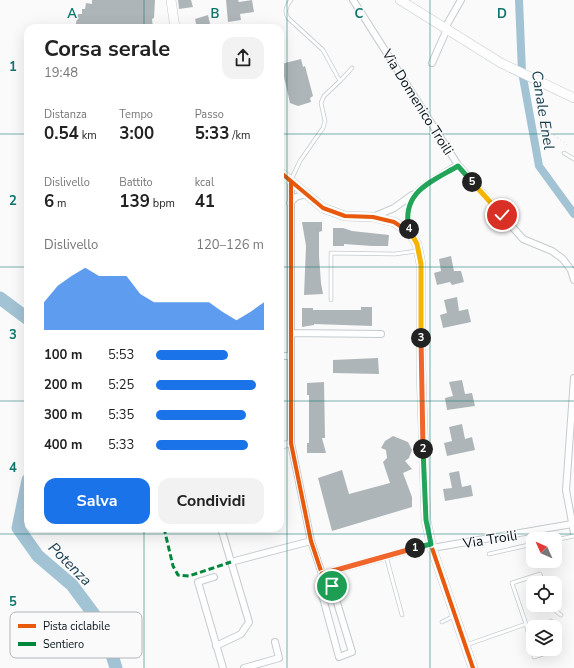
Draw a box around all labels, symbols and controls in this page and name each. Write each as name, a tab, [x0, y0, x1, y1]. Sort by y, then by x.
text: A	[67, 5, 77, 23]
text: B	[211, 5, 220, 23]
text: C	[355, 5, 364, 23]
text: D	[497, 5, 507, 23]
text: Corsa serale	[44, 34, 170, 64]
button: share	[222, 37, 264, 79]
street label: Via Domenico Troili	[377, 45, 458, 159]
text: 1	[9, 58, 17, 76]
text: 19:48	[44, 64, 78, 82]
water label: Canale Enel	[527, 69, 559, 151]
text: Distanza	[44, 107, 87, 122]
text: Tempo	[119, 107, 153, 122]
text: Passo	[195, 107, 224, 122]
text: 0.54	[44, 122, 79, 145]
text: 3:00	[119, 122, 154, 145]
text: 5:33	[195, 122, 229, 145]
text: km	[79, 128, 97, 143]
text: /km	[229, 128, 250, 143]
pin: 5	[462, 172, 482, 192]
text: 5	[469, 174, 475, 189]
text: Dislivello	[44, 175, 90, 190]
text: Battito	[119, 175, 153, 190]
text: kcal	[195, 175, 214, 190]
text: 6	[44, 190, 54, 213]
text: 139	[119, 190, 150, 213]
text: 41	[195, 190, 215, 213]
text: 2	[9, 192, 17, 210]
text: m	[54, 196, 66, 211]
text: bpm	[150, 196, 175, 211]
pin	[485, 198, 519, 232]
icon: check	[491, 204, 513, 226]
pin: 4	[399, 219, 419, 239]
text: 4	[406, 221, 412, 236]
text: Dislivello	[44, 236, 98, 254]
text: 120–126 m	[196, 236, 264, 254]
text: 3	[9, 326, 17, 344]
pin: 3	[411, 328, 431, 348]
text: 3	[418, 330, 424, 345]
text: 100 m	[44, 346, 82, 364]
text: 5:53	[108, 346, 134, 364]
text: 200 m	[44, 376, 82, 394]
text: 5:25	[108, 376, 134, 394]
text: 300 m	[44, 406, 82, 424]
text: 5:35	[108, 406, 134, 424]
text: 400 m	[44, 436, 82, 454]
text: 5:33	[108, 436, 134, 454]
pin: 2	[413, 439, 433, 459]
text: 2	[420, 441, 426, 456]
text: 4	[9, 459, 17, 477]
button: Salva	[44, 478, 150, 524]
button: Condividi	[158, 478, 264, 524]
street label: Via Troili	[461, 526, 519, 553]
north arrow	[526, 532, 562, 568]
map controls	[526, 532, 562, 656]
water label: Potenza	[44, 538, 96, 590]
pin: 1	[405, 538, 425, 558]
text: 1	[412, 540, 418, 555]
pin	[315, 569, 349, 603]
icon: arrive	[321, 575, 343, 597]
button: locate	[526, 576, 562, 612]
text: 5	[9, 593, 17, 611]
legend	[10, 612, 142, 658]
text: Pista ciclabile	[43, 619, 110, 634]
button: layers	[526, 620, 562, 656]
text: Sentiero	[43, 637, 84, 652]

